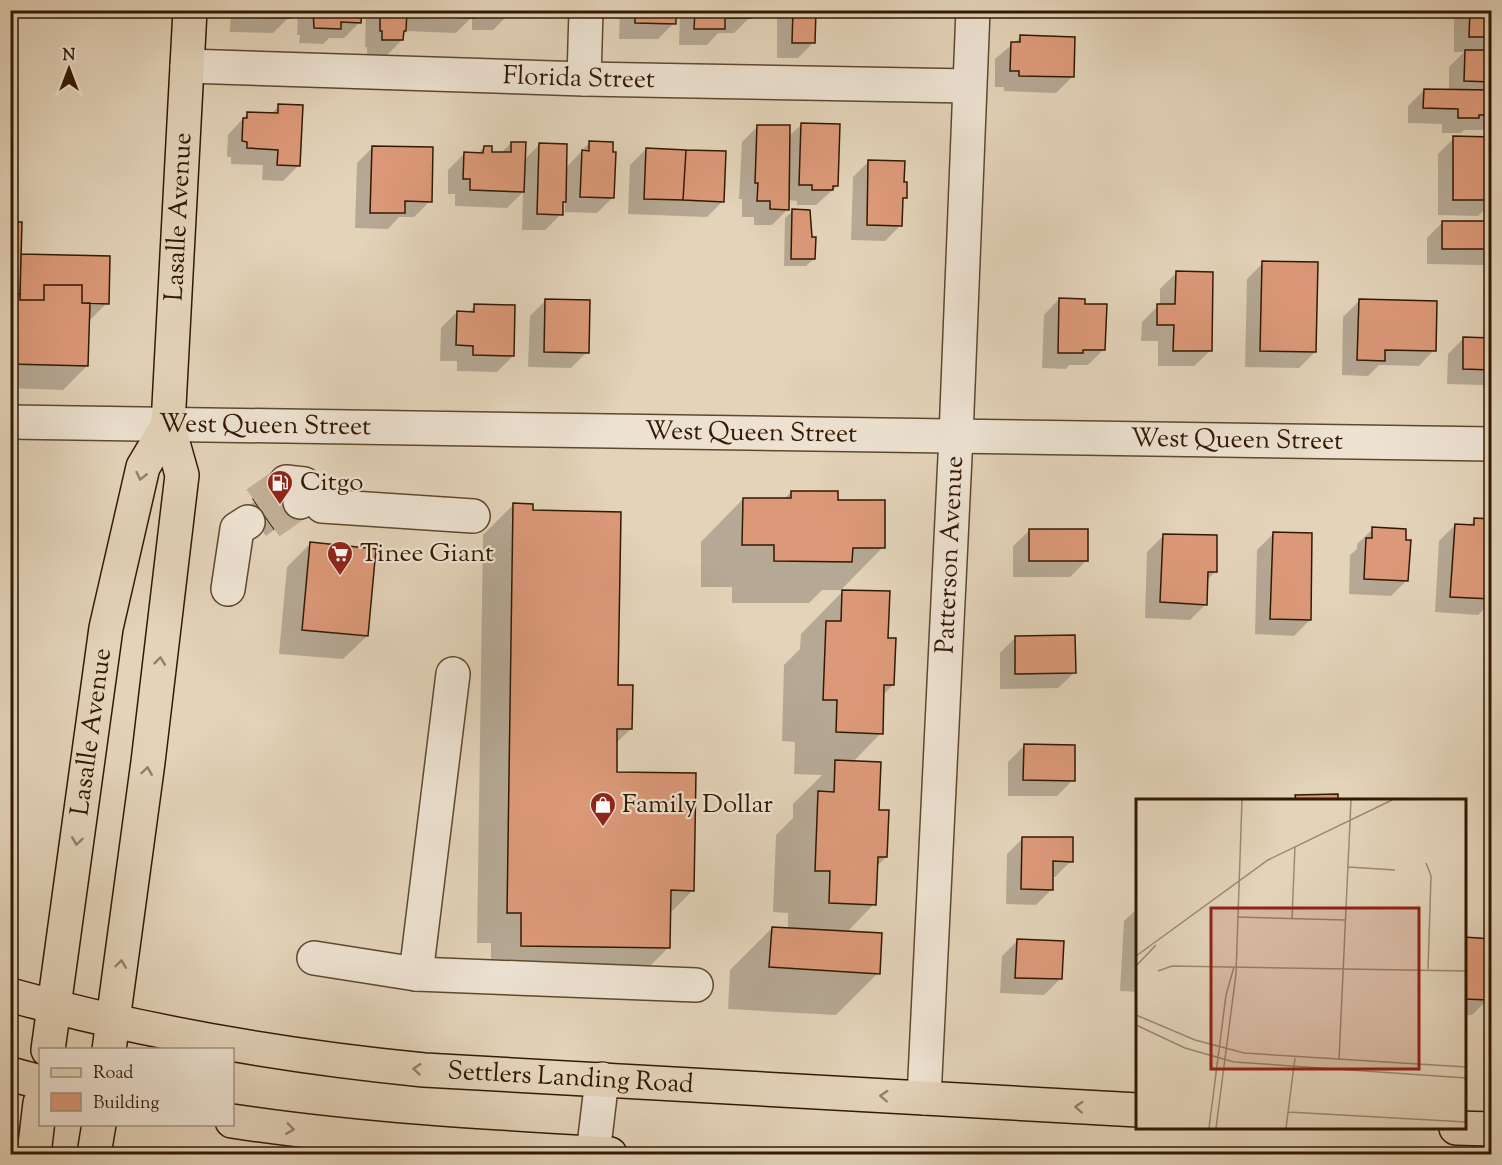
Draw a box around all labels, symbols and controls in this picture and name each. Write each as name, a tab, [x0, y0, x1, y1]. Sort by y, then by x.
north arrow	[39, 39, 99, 99]
text: N	[63, 45, 76, 68]
street label: Florida Street	[502, 58, 655, 99]
street label: Lasalle Avenue	[156, 132, 202, 302]
street label: West Queen Street	[159, 406, 371, 446]
street label: West Queen Street	[644, 413, 857, 453]
street label: West Queen Street	[1130, 420, 1343, 460]
street label: Patterson Avenue	[927, 455, 974, 654]
place label: Citgo	[300, 465, 364, 502]
fuel station icon: Citgo	[265, 468, 295, 506]
one-way arrow	[136, 471, 149, 481]
place label: Tinee Giant	[360, 536, 494, 573]
supermarket icon: Tinee Giant	[325, 539, 355, 577]
street label: Lasalle Avenue	[62, 646, 122, 818]
one-way arrow	[153, 656, 165, 666]
one-way arrow	[141, 766, 153, 776]
place label: Family Dollar	[622, 787, 773, 824]
shop icon: Family Dollar	[588, 790, 618, 828]
inset map	[1136, 799, 1466, 1129]
one-way arrow	[72, 836, 84, 845]
one-way arrow	[114, 960, 126, 969]
legend	[39, 1048, 234, 1126]
street label: Settlers Landing Road	[446, 1053, 695, 1104]
text: Road	[93, 1061, 133, 1087]
one-way arrow	[413, 1063, 422, 1076]
one-way arrow	[880, 1090, 889, 1103]
text: Building	[93, 1091, 159, 1117]
one-way arrow	[1075, 1100, 1084, 1113]
one-way arrow	[286, 1123, 295, 1135]

